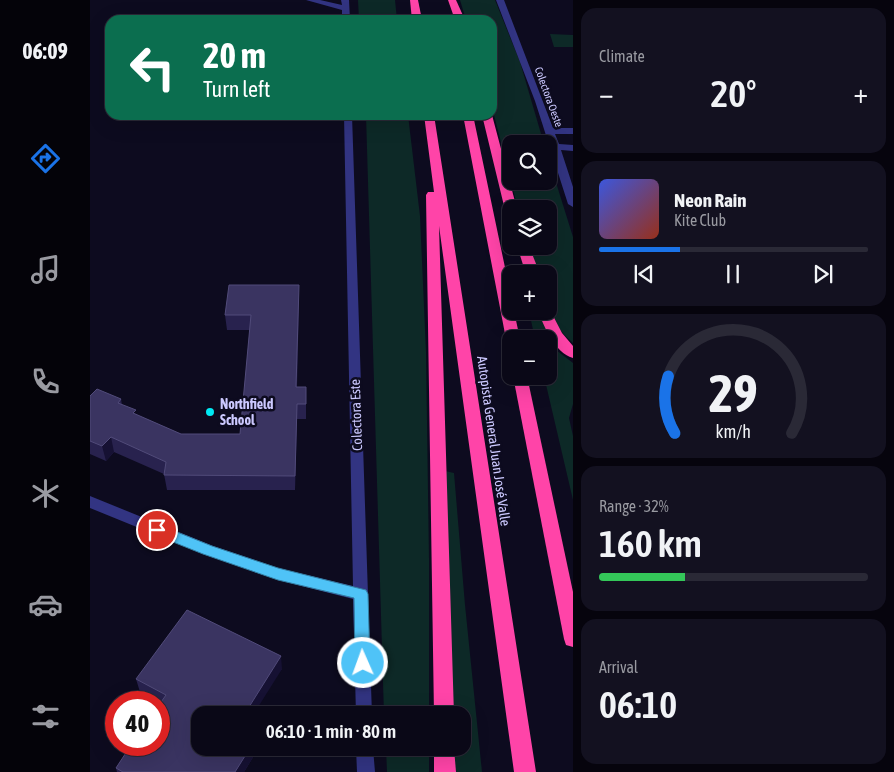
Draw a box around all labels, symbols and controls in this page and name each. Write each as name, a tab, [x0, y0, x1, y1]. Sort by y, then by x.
icon: left	[120, 35, 185, 100]
text: 20 m	[203, 35, 266, 75]
text: 06:09	[22, 38, 68, 64]
text: Climate	[599, 47, 645, 65]
street label: Colectora Oeste	[533, 65, 565, 129]
text: 20°	[710, 72, 757, 115]
text: Turn left	[203, 76, 270, 102]
text: −	[599, 77, 614, 109]
text: +	[853, 77, 868, 109]
map controls	[502, 135, 557, 385]
button: search	[502, 135, 557, 190]
icon: directions	[28, 141, 63, 176]
text: Neon Rain	[674, 189, 746, 211]
button: layers	[502, 200, 557, 255]
text: Kite Club	[674, 211, 726, 229]
icon: music	[28, 252, 63, 287]
icon: previous	[630, 260, 658, 288]
icon: pause	[719, 260, 747, 288]
icon: next	[809, 260, 837, 288]
button: +	[502, 265, 557, 320]
button: −	[502, 330, 557, 385]
street label: Autopista General Juan José Valle	[474, 355, 514, 527]
text: 29	[709, 363, 758, 423]
icon: phone	[28, 364, 63, 399]
street label: Colectora Este	[347, 379, 365, 451]
place label: Northfield School	[220, 396, 274, 428]
marker: Northfield School	[204, 406, 216, 418]
text: km/h	[716, 421, 751, 442]
icon: climate	[28, 476, 63, 511]
text: Range · 32%	[599, 497, 669, 515]
pin	[136, 509, 178, 551]
icon: arrive	[143, 516, 171, 544]
text: 160 km	[599, 522, 702, 565]
icon: car	[28, 587, 63, 622]
position arrow	[336, 636, 388, 688]
text: Arrival	[599, 658, 638, 676]
text: 06:10	[599, 683, 677, 726]
speed limit sign: 40	[105, 691, 170, 756]
icon: filters	[28, 699, 63, 734]
text: 06:10 · 1 min · 80 m	[266, 720, 396, 742]

